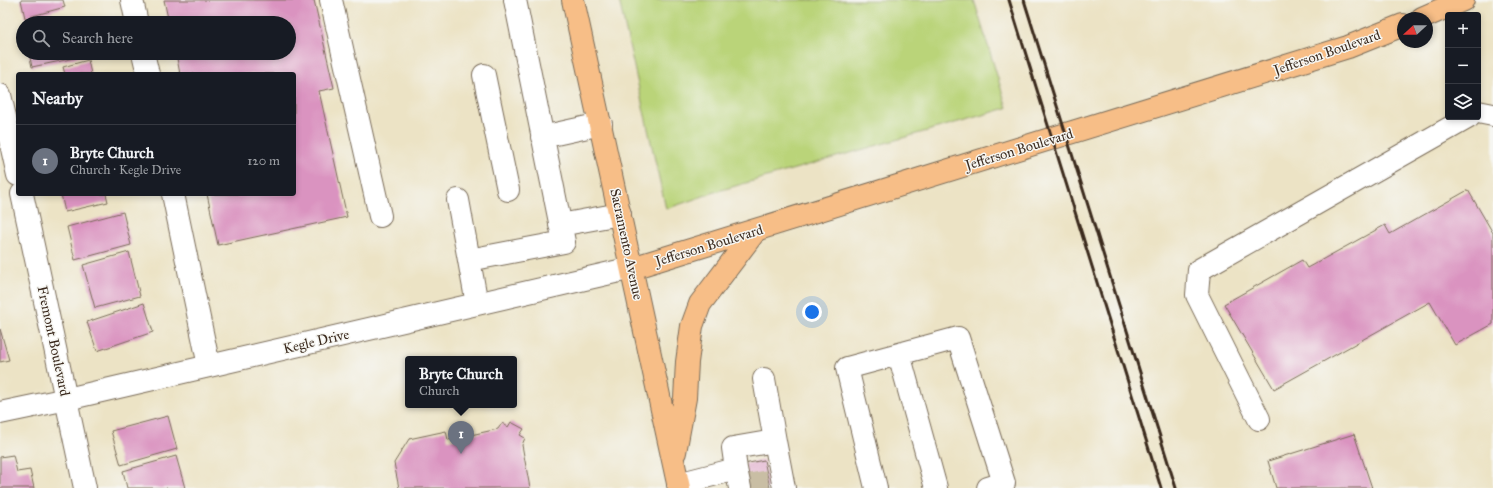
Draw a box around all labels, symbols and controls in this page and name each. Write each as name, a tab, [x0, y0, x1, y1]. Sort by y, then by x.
north arrow	[1397, 12, 1433, 48]
map controls	[1445, 12, 1481, 120]
button: +	[1445, 12, 1481, 48]
search box	[16, 16, 296, 60]
street label: Jefferson Boulevard	[1270, 26, 1383, 80]
icon: search	[30, 27, 52, 49]
text: Search here	[62, 29, 133, 47]
button: −	[1445, 48, 1481, 84]
button: layers	[1445, 84, 1481, 120]
text: Nearby	[32, 88, 83, 109]
street label: Jefferson Boulevard	[961, 125, 1075, 175]
text: Bryte Church	[70, 144, 154, 162]
text: 1	[42, 153, 48, 169]
text: 120 m	[247, 153, 280, 169]
text: Church · Kegle Drive	[70, 162, 181, 178]
street label: Sacramento Avenue	[606, 187, 647, 301]
street label: Jefferson Boulevard	[651, 221, 765, 271]
street label: Fremont Boulevard	[34, 284, 74, 398]
your location	[802, 302, 822, 322]
street label: Kegle Drive	[282, 326, 351, 357]
popup	[405, 356, 517, 408]
text: Bryte Church	[419, 365, 503, 383]
text: Church	[419, 383, 459, 399]
pin: 1	[448, 421, 474, 454]

